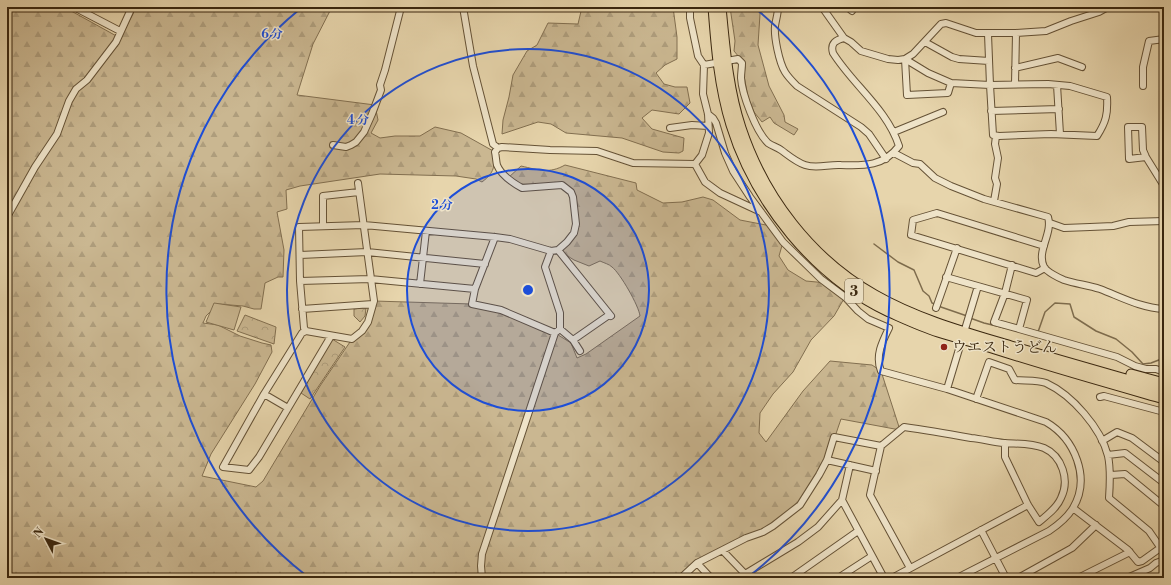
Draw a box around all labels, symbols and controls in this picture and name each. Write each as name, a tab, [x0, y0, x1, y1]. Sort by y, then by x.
text: 6 分	[261, 27, 283, 42]
text: 4 分	[347, 113, 369, 128]
text: 2 分	[431, 198, 453, 213]
road number: 3	[845, 279, 863, 303]
centre of rings	[521, 283, 535, 297]
place label: ウエストうどん	[952, 338, 1057, 357]
marker: ウエストうどん	[939, 342, 949, 352]
north arrow	[26, 519, 66, 559]
text: N	[31, 525, 48, 541]

